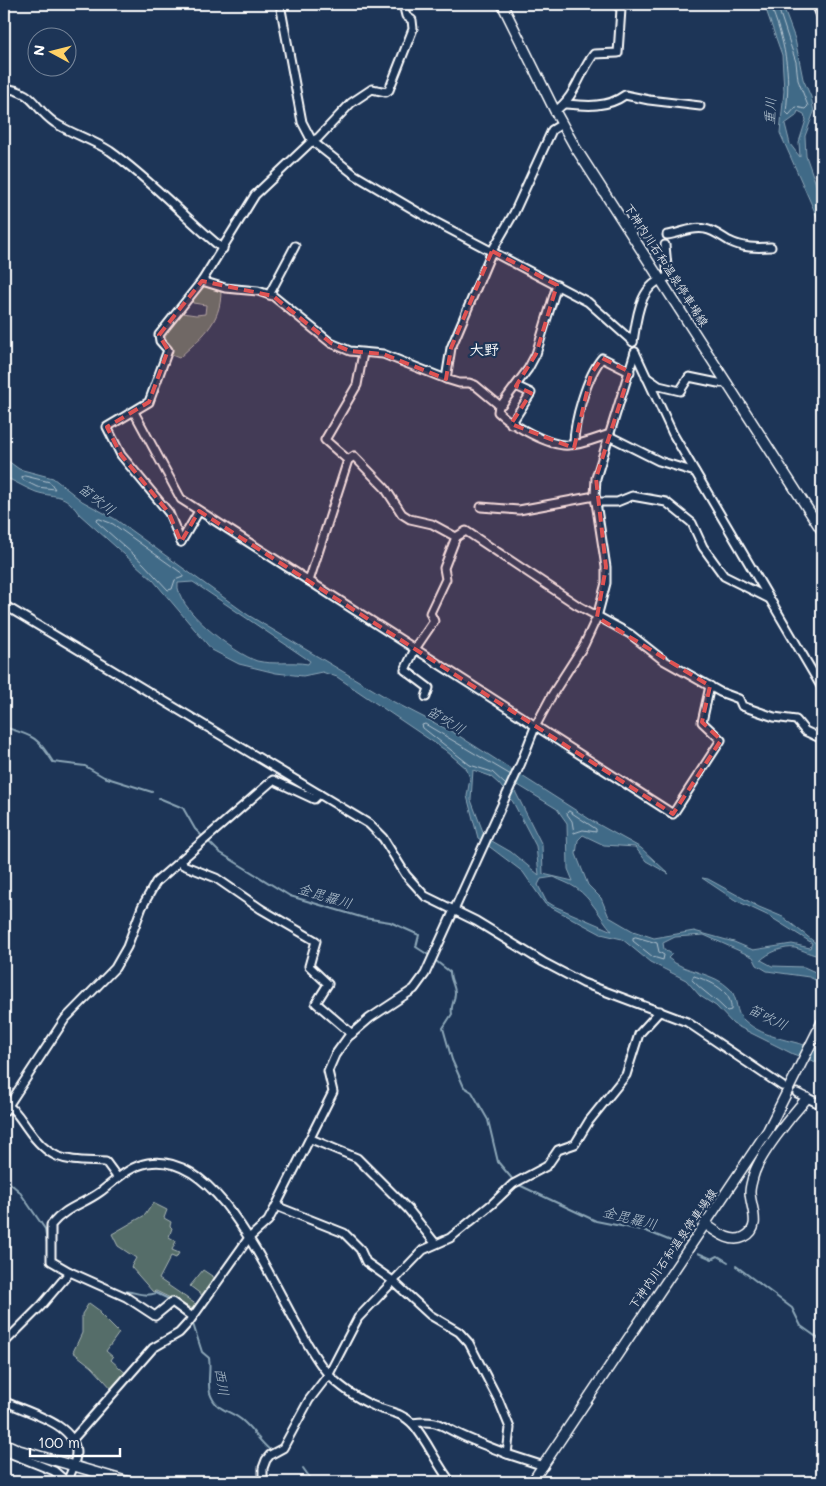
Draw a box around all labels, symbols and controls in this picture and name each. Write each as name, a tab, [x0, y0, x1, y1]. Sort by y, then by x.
north arrow	[28, 28, 78, 78]
text: N	[29, 44, 49, 57]
water label: 重川	[759, 96, 780, 125]
street label: 下神内川石和温泉停車場線	[621, 200, 713, 329]
district label: 大野	[469, 339, 499, 359]
water label: 笛吹川	[75, 478, 120, 519]
water label: 笛吹川	[423, 701, 469, 739]
water label: 金毘羅川	[296, 878, 355, 913]
water label: 笛吹川	[745, 999, 791, 1034]
street label: 下神内川石和温泉停車場線	[624, 1185, 720, 1312]
water label: 金毘羅川	[601, 1202, 660, 1234]
water label: 西川	[211, 1367, 234, 1397]
scale bar	[30, 1426, 120, 1458]
text: 100 m	[38, 1432, 80, 1452]

